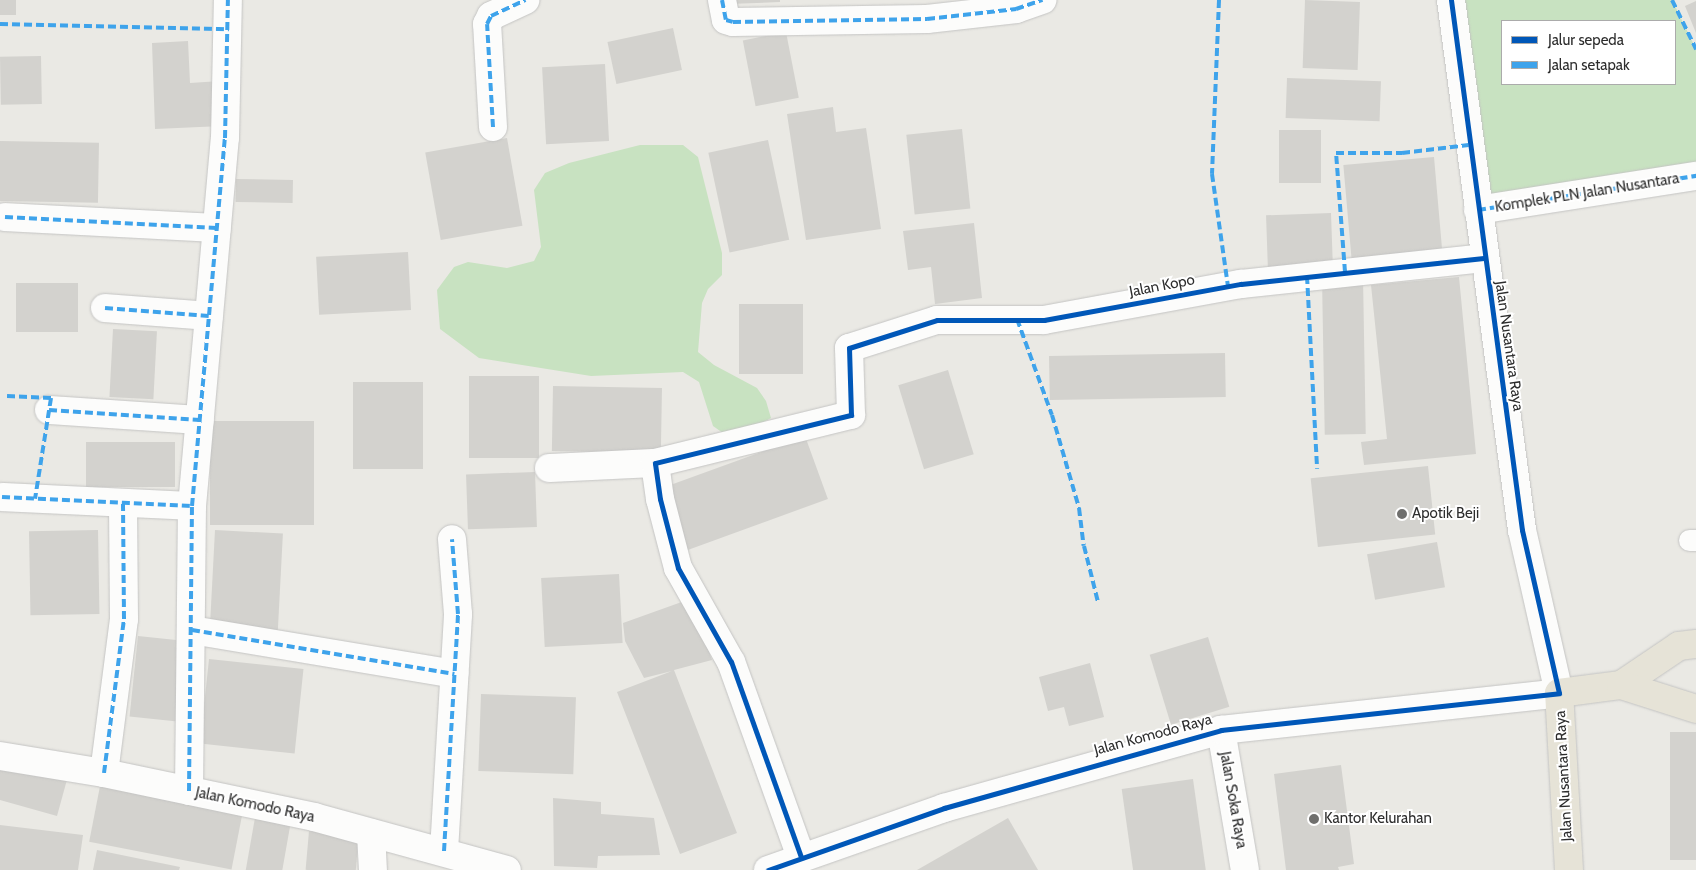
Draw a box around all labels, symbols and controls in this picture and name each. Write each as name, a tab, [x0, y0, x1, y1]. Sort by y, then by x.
legend	[1501, 20, 1676, 85]
text: Jalur sepeda	[1548, 31, 1624, 49]
text: Jalan setapak	[1548, 56, 1630, 74]
street label: Komplek PLN Jalan Nusantara	[1494, 170, 1680, 216]
street label: Jalan Kopo	[1128, 271, 1196, 301]
street label: Jalan Nusantara Raya	[1491, 280, 1527, 412]
place label: Apotik Beji	[1412, 505, 1479, 523]
marker: Apotik Beji	[1396, 508, 1408, 520]
street label: Jalan Nusantara Raya	[1552, 710, 1576, 842]
street label: Jalan Komodo Raya	[1092, 711, 1214, 759]
street label: Jalan Soka Raya	[1216, 750, 1250, 850]
street label: Jalan Komodo Raya	[194, 784, 316, 826]
place label: Kantor Kelurahan	[1324, 810, 1432, 828]
marker: Kantor Kelurahan	[1308, 813, 1320, 825]

